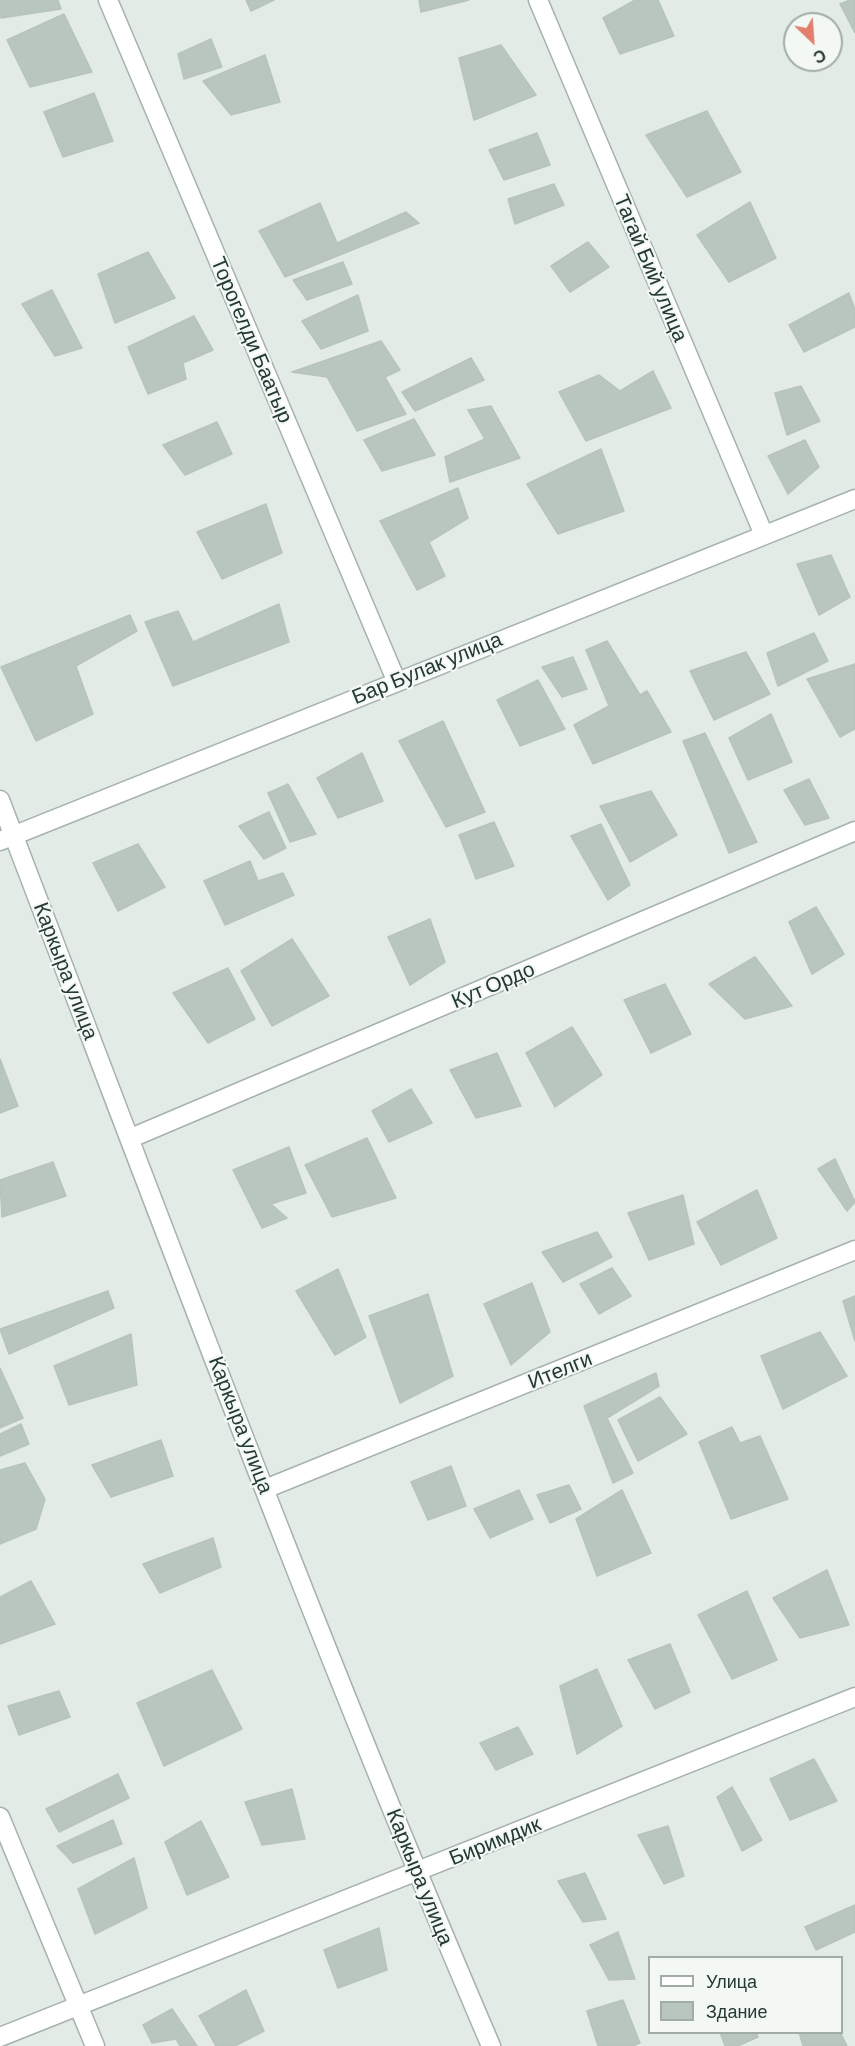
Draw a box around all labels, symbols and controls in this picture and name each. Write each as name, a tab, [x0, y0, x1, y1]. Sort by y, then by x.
north arrow	[783, 12, 843, 72]
text: С	[811, 46, 829, 68]
street label: Тагай Бий улица	[609, 191, 693, 345]
street label: Торогелди Баатыр	[206, 253, 298, 427]
street label: Бар Булак улица	[348, 626, 506, 710]
street label: Каркыра улица	[28, 899, 104, 1043]
street label: Кут Ордо	[448, 956, 538, 1014]
street label: Ителги	[524, 1346, 596, 1394]
street label: Каркыра улица	[203, 1353, 279, 1497]
street label: Каркыра улица	[381, 1805, 459, 1949]
street label: Биримдик	[446, 1811, 544, 1871]
legend	[648, 1956, 843, 2034]
text: Улица	[706, 1970, 757, 1992]
text: Здание	[706, 2000, 767, 2022]

